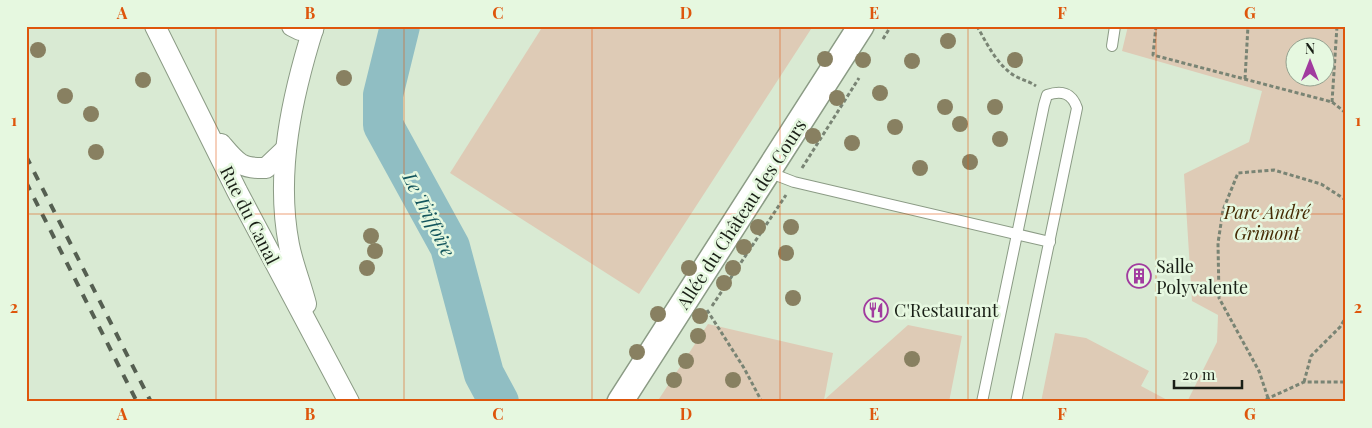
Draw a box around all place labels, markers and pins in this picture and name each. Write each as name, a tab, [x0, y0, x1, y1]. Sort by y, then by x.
place label: Salle Polyvalente	[1156, 254, 1248, 299]
building icon: Salle Polyvalente	[1126, 263, 1152, 289]
restaurant icon: C'Restaurant	[863, 297, 889, 323]
place label: C'Restaurant	[894, 298, 999, 322]

